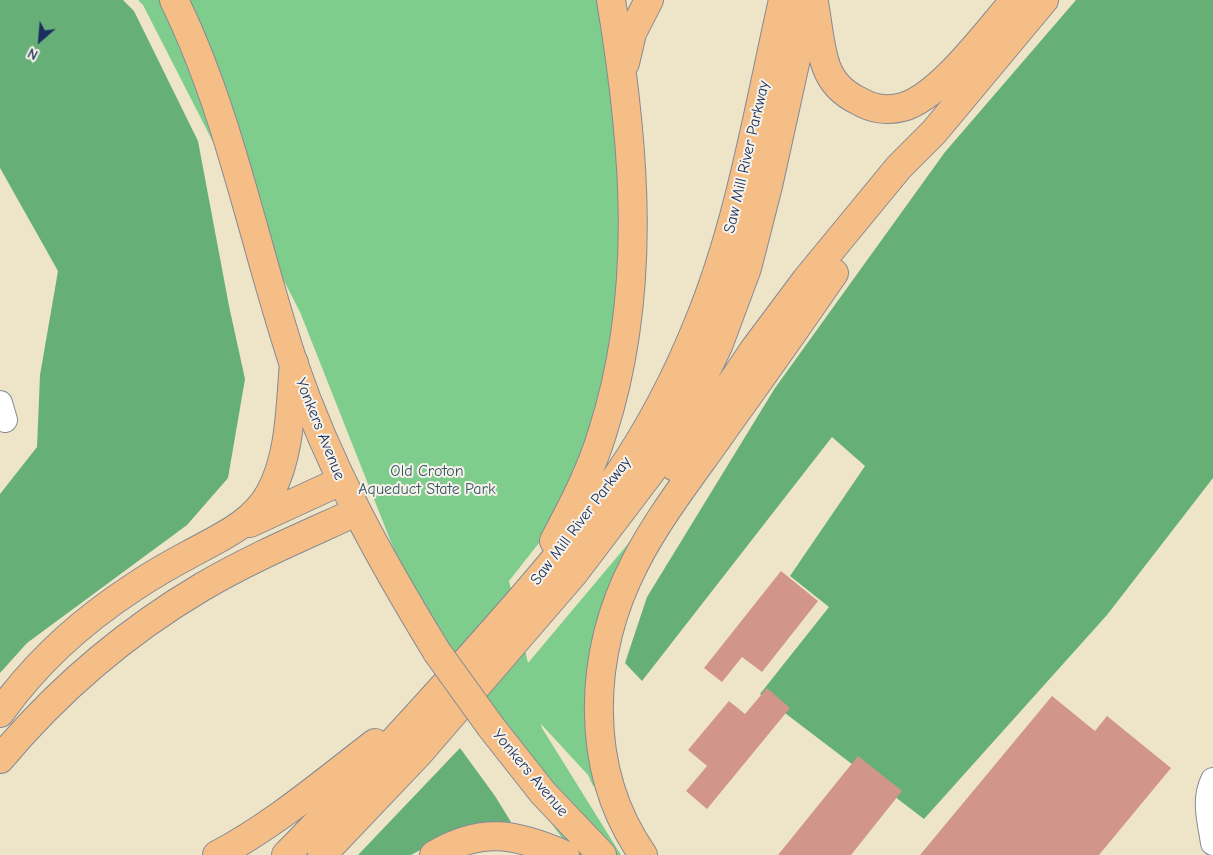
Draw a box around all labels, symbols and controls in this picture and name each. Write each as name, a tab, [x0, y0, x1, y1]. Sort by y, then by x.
north arrow	[15, 15, 65, 65]
text: N	[25, 44, 41, 63]
street label: Saw Mill River Parkway	[720, 79, 774, 235]
street label: Yonkers Avenue	[291, 375, 349, 483]
street label: Saw Mill River Parkway	[526, 453, 636, 589]
park label: Old Croton Aqueduct State Park	[358, 461, 496, 499]
street label: Yonkers Avenue	[488, 725, 572, 821]

